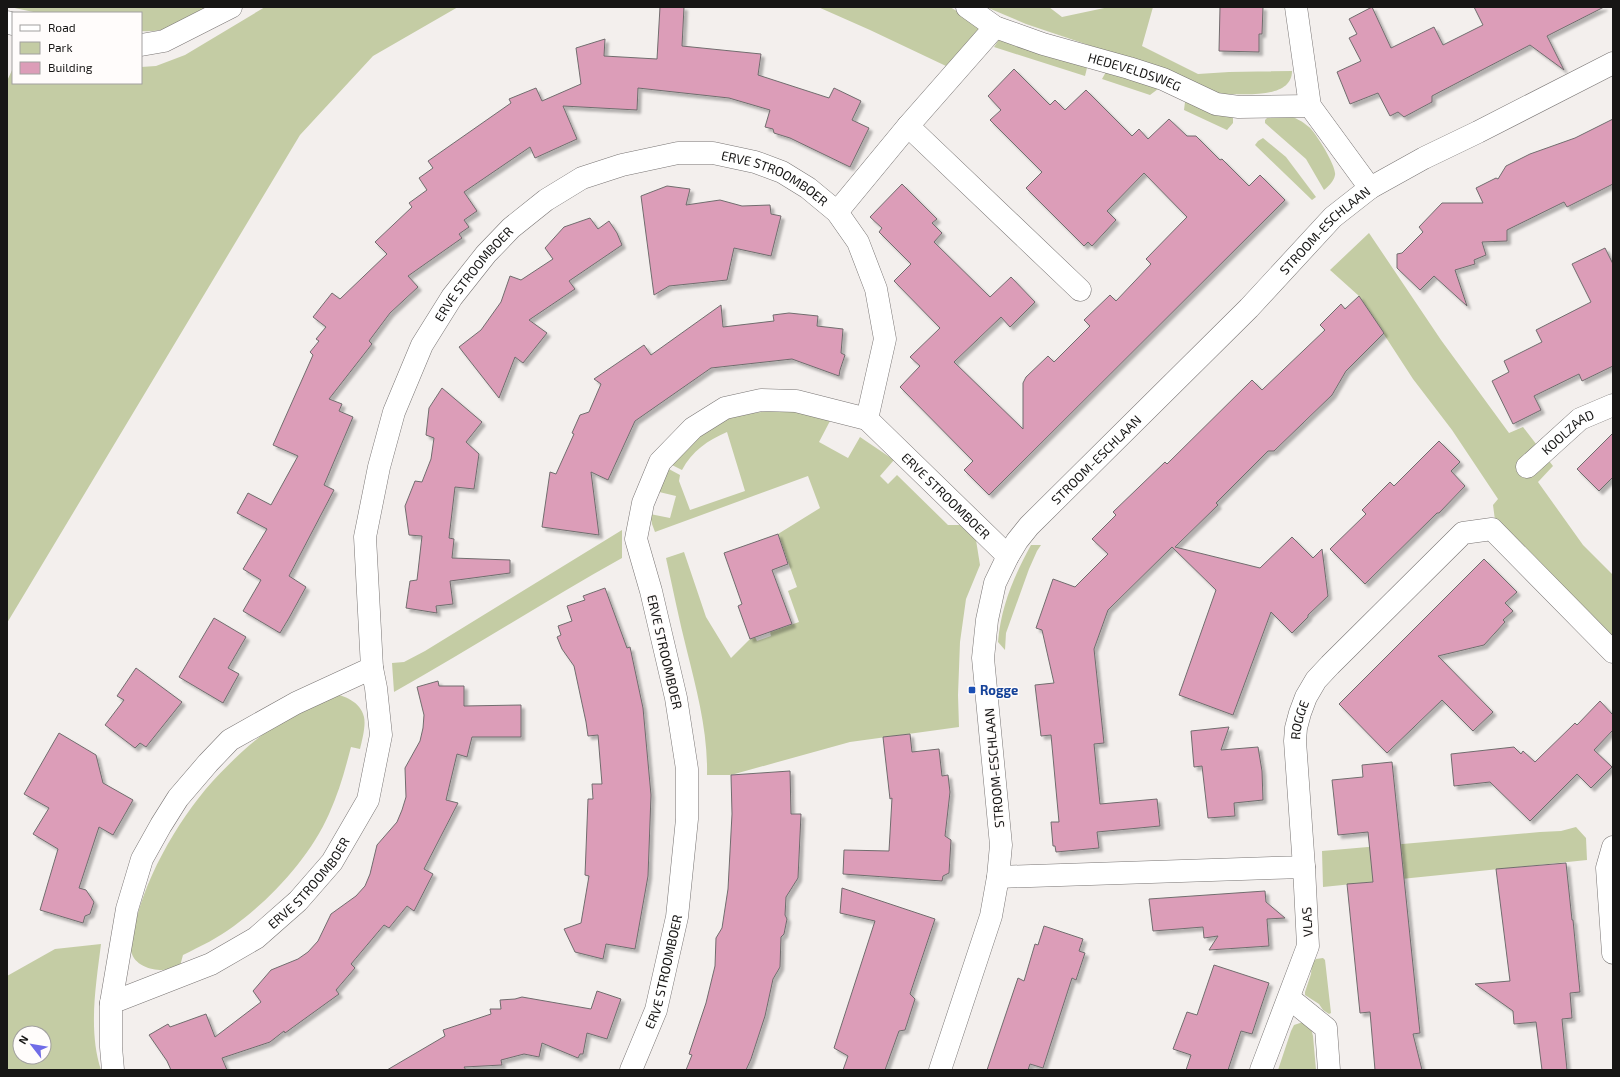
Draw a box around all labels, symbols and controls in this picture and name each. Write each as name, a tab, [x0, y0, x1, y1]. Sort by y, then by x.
legend	[12, 12, 142, 84]
text: Road	[48, 20, 76, 34]
text: Park	[48, 40, 73, 54]
street label: HEDEVELDSWEG	[1086, 49, 1184, 94]
text: Building	[48, 60, 93, 74]
street label: ERVE STROOMBOER	[720, 147, 831, 209]
street label: STROOM-ESCHLAAN	[1276, 183, 1373, 278]
street label: ERVE STROOMBOER	[431, 223, 516, 324]
street label: KOOLZAAD	[1538, 406, 1596, 458]
street label: STROOM-ESCHLAAN	[1048, 412, 1144, 508]
street label: ERVE STROOMBOER	[898, 449, 993, 542]
street label: ERVE STROOMBOER	[644, 593, 686, 711]
place label: Rogge	[980, 682, 1018, 698]
marker: Rogge	[967, 685, 977, 695]
street label: ROGGE	[1287, 698, 1312, 740]
street label: STROOM-ESCHLAAN	[981, 707, 1007, 829]
street label: ERVE STROOMBOER	[264, 834, 353, 932]
street label: VLAS	[1298, 907, 1316, 937]
street label: ERVE STROOMBOER	[641, 913, 685, 1031]
north arrow	[12, 1025, 52, 1065]
text: N	[15, 1033, 31, 1046]

